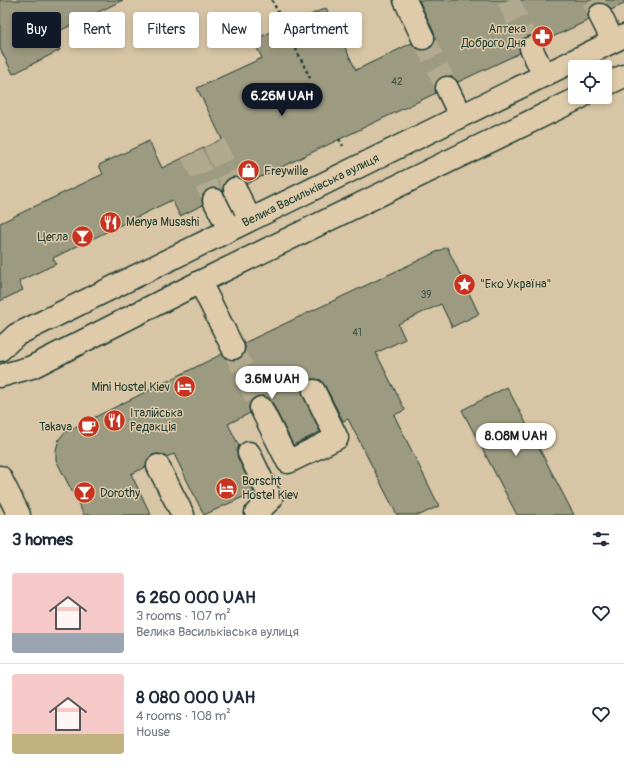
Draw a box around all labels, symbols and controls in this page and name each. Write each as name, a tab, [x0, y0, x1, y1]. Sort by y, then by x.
chip: Buy	[12, 12, 61, 48]
chip: Rent	[69, 12, 125, 48]
chip: Filters	[133, 12, 199, 48]
chip: New	[207, 12, 261, 48]
chip: Apartment	[269, 12, 362, 48]
place label: Аптека Доброго Дня	[460, 22, 526, 51]
pharmacy icon: Аптека Доброго Дня	[529, 23, 555, 49]
map controls	[568, 60, 612, 104]
button: locate	[568, 60, 612, 104]
house number: 42	[391, 76, 403, 88]
pin: 6.26M UAH	[236, 83, 328, 117]
text: 6.26M UAH	[251, 88, 313, 104]
street label: Велика Васильківська вулиця	[240, 151, 382, 231]
shop icon: Freywille	[235, 158, 261, 184]
place label: Freywille	[264, 164, 308, 179]
restaurant icon: Menya Musashi	[97, 209, 123, 235]
place label: Menya Musashi	[126, 215, 199, 230]
bar icon: Цегла	[70, 224, 96, 250]
place label: Цегла	[38, 230, 68, 245]
place icon: "Еко Україна"	[451, 271, 477, 297]
place label: "Еко Україна"	[480, 277, 552, 292]
house number: 39	[421, 289, 431, 301]
house number: 41	[352, 327, 362, 339]
pin: 3.6M UAH	[231, 366, 313, 400]
text: 3.6M UAH	[244, 371, 300, 387]
hotel icon: Mini Hostel Kiev	[172, 374, 198, 400]
place label: Mini Hostel Kiev	[92, 380, 170, 395]
place label: Італійська Редакція	[130, 406, 183, 435]
restaurant icon: Італійська Редакція	[101, 407, 127, 433]
cafe icon: Takava	[75, 414, 101, 440]
place label: Takava	[39, 420, 72, 435]
pin: 8.08M UAH	[470, 423, 562, 457]
text: 8.08M UAH	[485, 428, 547, 444]
place label: Borscht Hostel Kiev	[242, 474, 298, 503]
hotel icon: Borscht Hostel Kiev	[214, 475, 240, 501]
bar icon: Dorothy	[72, 480, 98, 506]
place label: Dorothy	[100, 486, 140, 501]
icon: filters	[590, 528, 612, 550]
text: 3 homes	[12, 529, 73, 550]
text: 6 260 000 UAH	[136, 587, 256, 608]
icon: home	[44, 589, 92, 637]
icon: heart	[590, 602, 612, 624]
text: 3 rooms · 107 m²	[136, 608, 231, 624]
text: Велика Васильківська вулиця	[136, 624, 299, 640]
text: 8 080 000 UAH	[136, 687, 255, 708]
icon: home	[44, 690, 92, 738]
icon: heart	[590, 703, 612, 725]
text: 4 rooms · 108 m²	[136, 708, 231, 724]
text: House	[136, 724, 170, 740]

